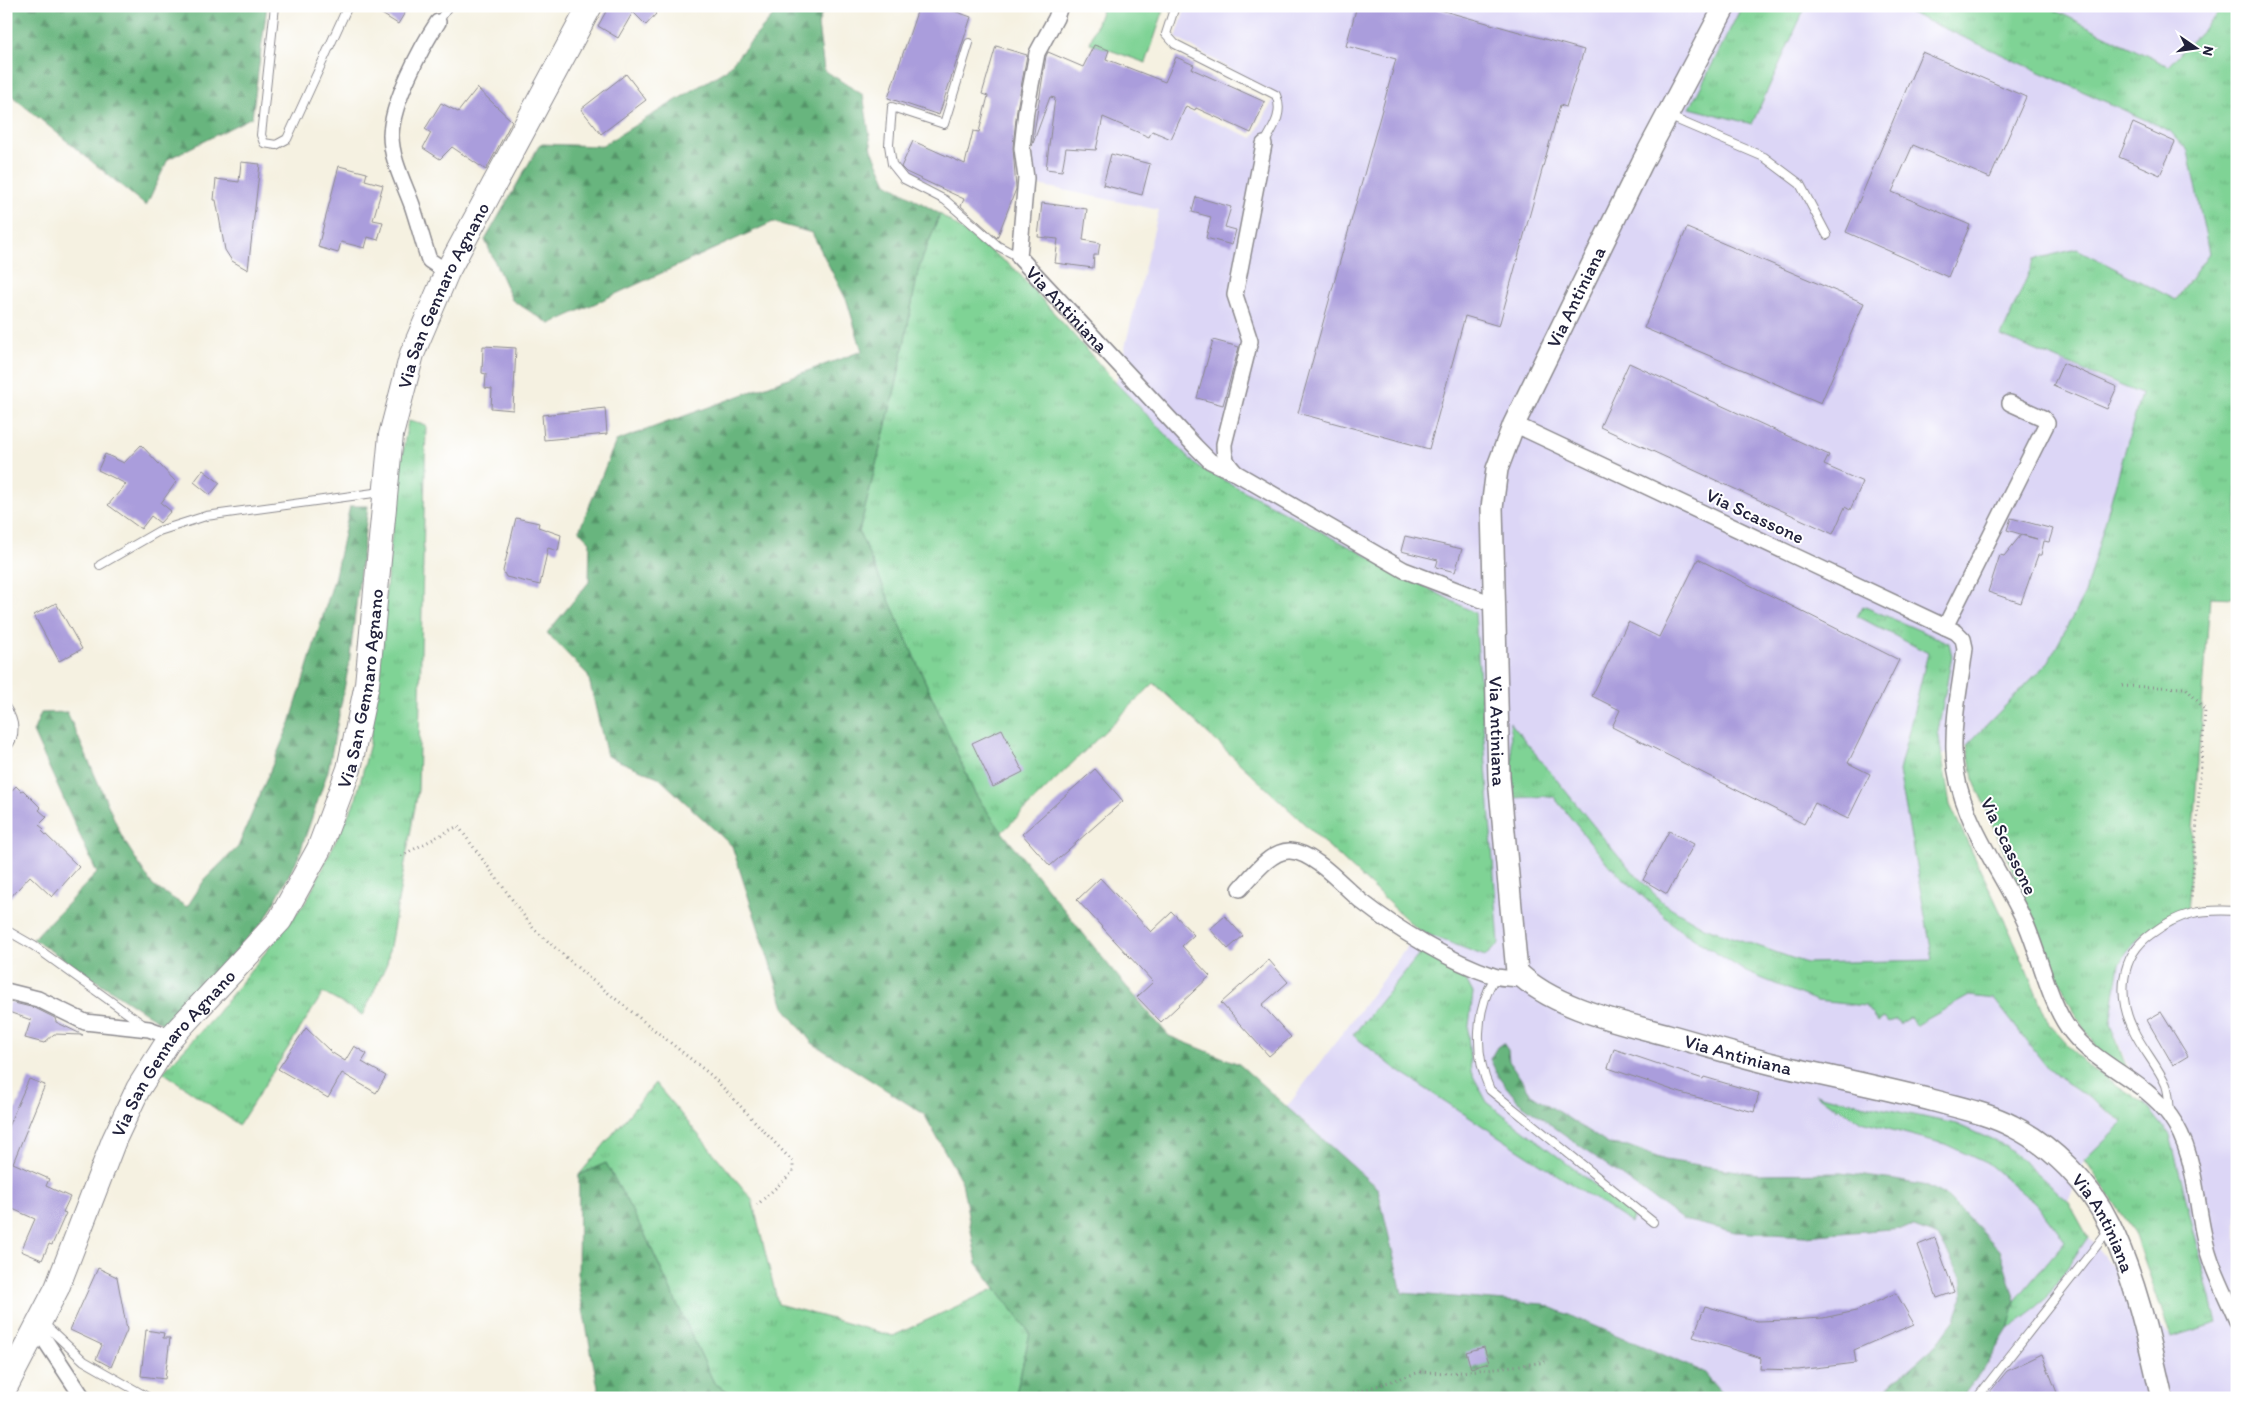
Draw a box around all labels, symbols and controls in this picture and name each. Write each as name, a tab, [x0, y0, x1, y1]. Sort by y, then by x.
north arrow	[2170, 22, 2220, 72]
text: N	[2199, 44, 2218, 57]
street label: Via San Gennaro Agnano	[392, 198, 494, 391]
street label: Via Antiniana	[1542, 242, 1611, 352]
street label: Via Antiniana	[1021, 261, 1113, 357]
street label: Via Scassone	[1702, 483, 1808, 549]
street label: Via San Gennaro Agnano	[331, 588, 388, 791]
street label: Via Antiniana	[1485, 676, 1511, 787]
street label: Via Scassone	[1976, 793, 2042, 899]
street label: Via San Gennaro Agnano	[106, 964, 240, 1141]
street label: Via Antiniana	[1682, 1029, 1794, 1080]
street label: Via Antiniana	[2067, 1168, 2140, 1276]

